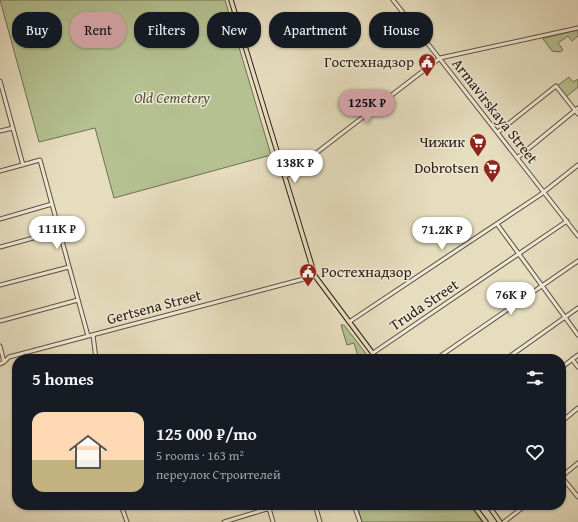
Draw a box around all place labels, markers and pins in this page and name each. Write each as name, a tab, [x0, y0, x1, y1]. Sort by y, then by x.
place label: Гостехнадзор	[324, 51, 414, 72]
public building icon: Гостехнадзор	[417, 52, 437, 77]
pin: 125K ₽	[334, 90, 400, 124]
place label: Чижик	[419, 131, 465, 152]
supermarket icon: Чижик	[468, 132, 488, 157]
pin: 138K ₽	[262, 150, 328, 184]
place label: Dobrotsen	[414, 157, 480, 178]
supermarket icon: Dobrotsen	[482, 158, 502, 183]
pin: 111K ₽	[24, 216, 90, 250]
pin: 71.2K ₽	[405, 217, 479, 251]
place label: Ростехнадзор	[321, 261, 412, 282]
public building icon: Ростехнадзор	[298, 262, 318, 287]
pin: 76K ₽	[483, 282, 539, 316]

